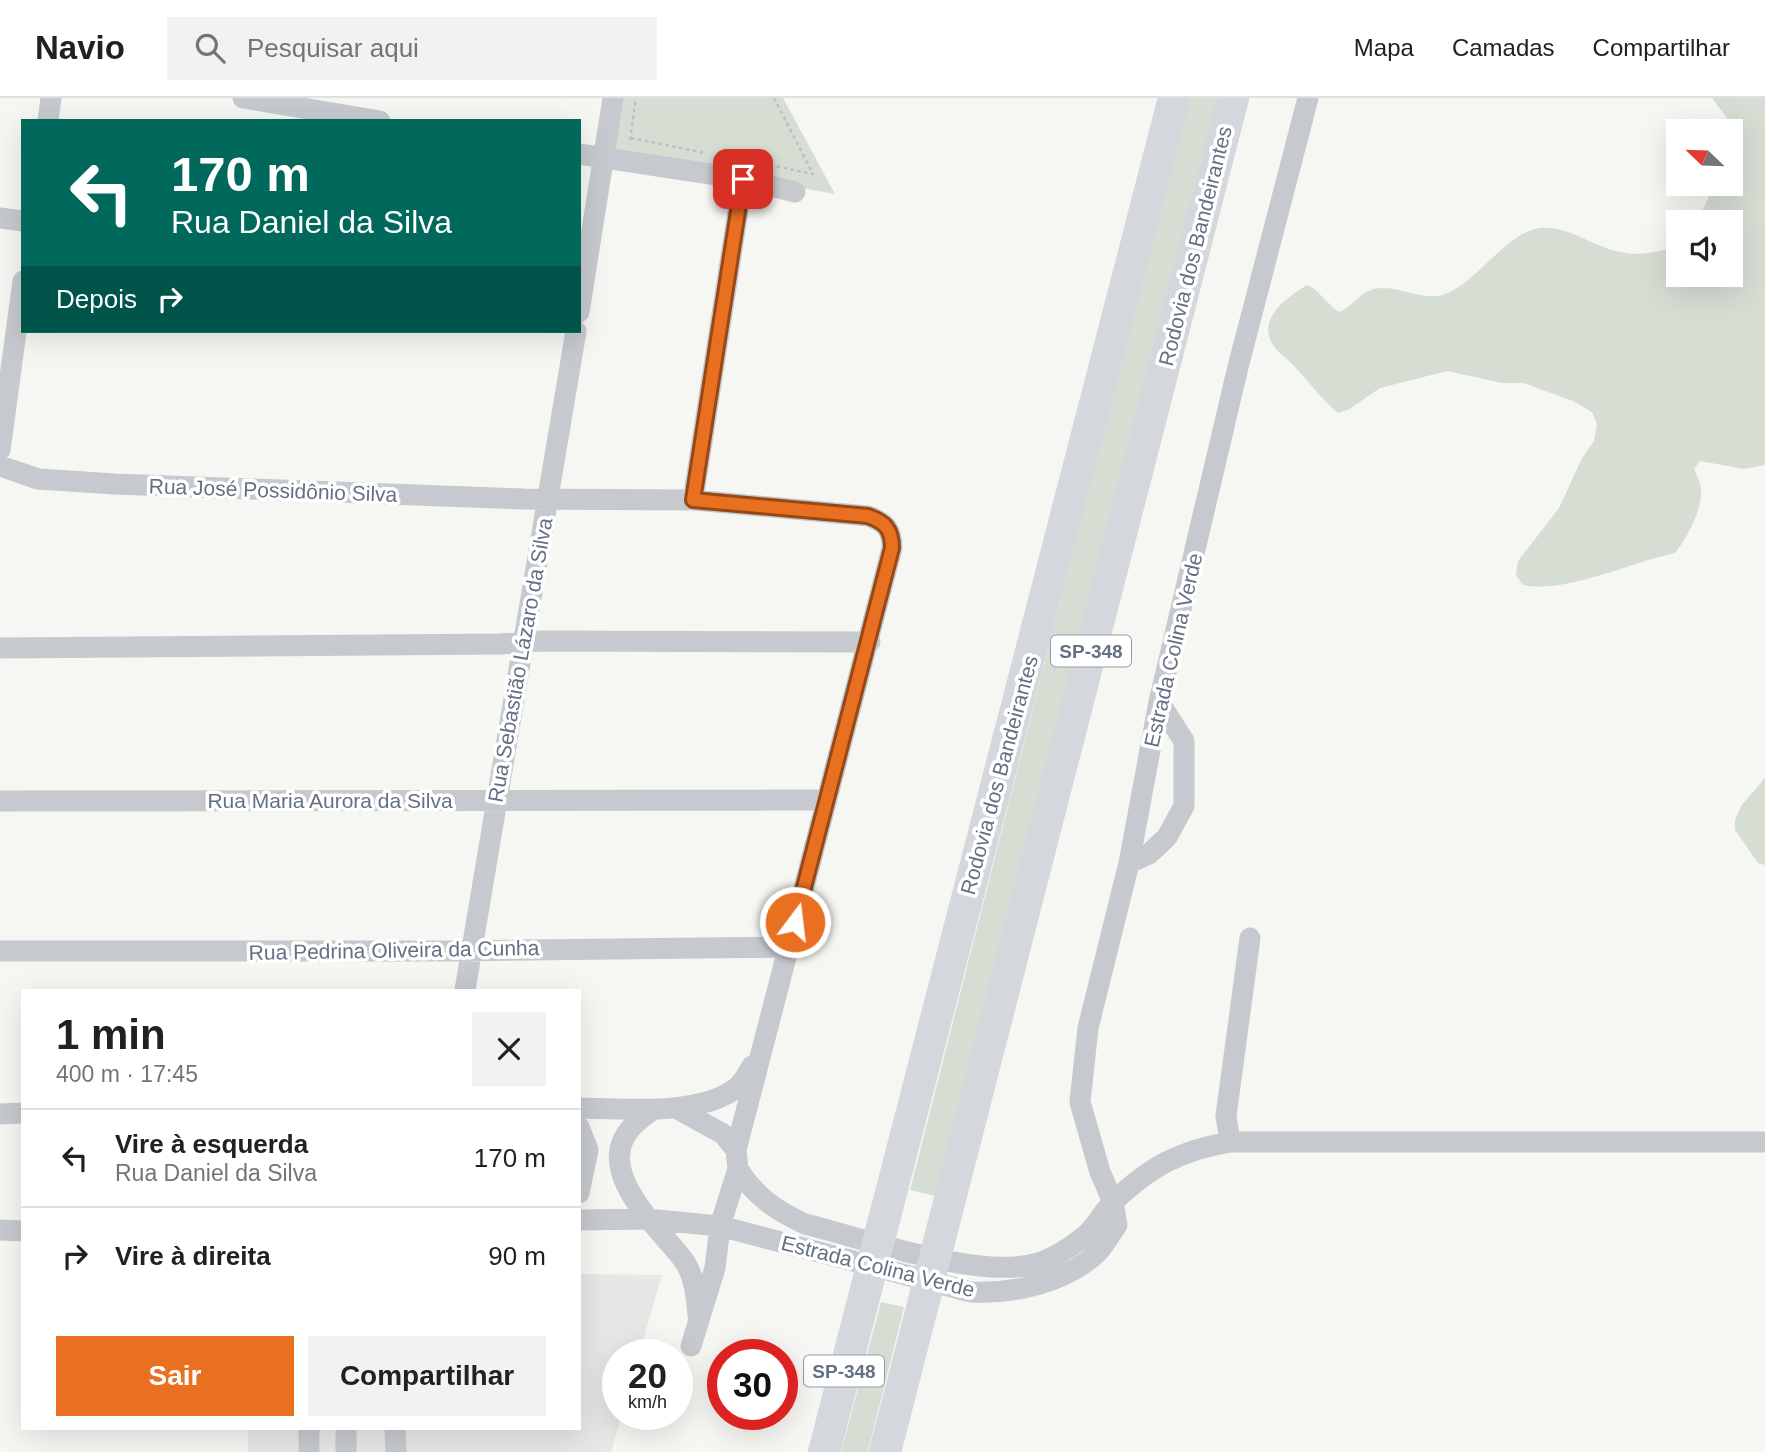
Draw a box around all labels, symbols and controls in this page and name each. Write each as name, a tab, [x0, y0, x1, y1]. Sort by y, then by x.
search box	[167, 17, 657, 80]
text: Navio	[35, 29, 125, 66]
icon: search	[191, 29, 229, 67]
text: Pesquisar aqui	[247, 33, 419, 63]
text: Mapa	[1354, 34, 1414, 61]
text: Camadas	[1452, 34, 1555, 61]
text: Compartilhar	[1593, 34, 1730, 61]
north arrow	[1666, 119, 1743, 196]
map controls	[1666, 119, 1743, 287]
street label: Rodovia dos Bandeirantes	[1154, 124, 1236, 368]
icon: left	[56, 147, 147, 238]
text: 170 m	[171, 147, 310, 201]
pin	[713, 149, 773, 209]
icon: arrive	[724, 160, 762, 198]
text: Rua Daniel da Silva	[171, 204, 452, 240]
button: sound	[1666, 210, 1743, 287]
icon: right	[151, 280, 189, 318]
text: Depois	[56, 284, 137, 314]
street label: Rua José Possidônio Silva	[148, 474, 398, 506]
street label: Rua Sebastião Lázaro da Silva	[484, 516, 556, 804]
street label: Estrada Colina Verde	[1139, 551, 1207, 749]
road number: SP-348	[1051, 636, 1131, 666]
street label: Rodovia dos Bandeirantes	[956, 653, 1042, 897]
street label: Rua Maria Aurora da Silva	[207, 789, 453, 812]
position arrow	[758, 885, 832, 959]
street label: Rua Pedrina Oliveira da Cunha	[248, 936, 540, 964]
text: 1 min	[56, 1011, 166, 1058]
button: close	[472, 1012, 546, 1086]
text: 400 m · 17:45	[56, 1061, 198, 1087]
text: Vire à esquerda	[115, 1129, 308, 1159]
icon: left	[56, 1139, 94, 1177]
text: 170 m	[474, 1143, 546, 1173]
text: Rua Daniel da Silva	[115, 1160, 317, 1186]
street label: Estrada Colina Verde	[779, 1231, 977, 1301]
icon: right	[56, 1237, 94, 1275]
text: Vire à direita	[115, 1241, 271, 1271]
text: 90 m	[488, 1241, 546, 1271]
button: Sair	[56, 1336, 294, 1416]
button: Compartilhar	[308, 1336, 546, 1416]
speed limit sign: 30	[707, 1339, 798, 1430]
text: 20	[628, 1356, 667, 1395]
road number: SP-348	[804, 1356, 884, 1386]
text: km/h	[628, 1392, 667, 1412]

